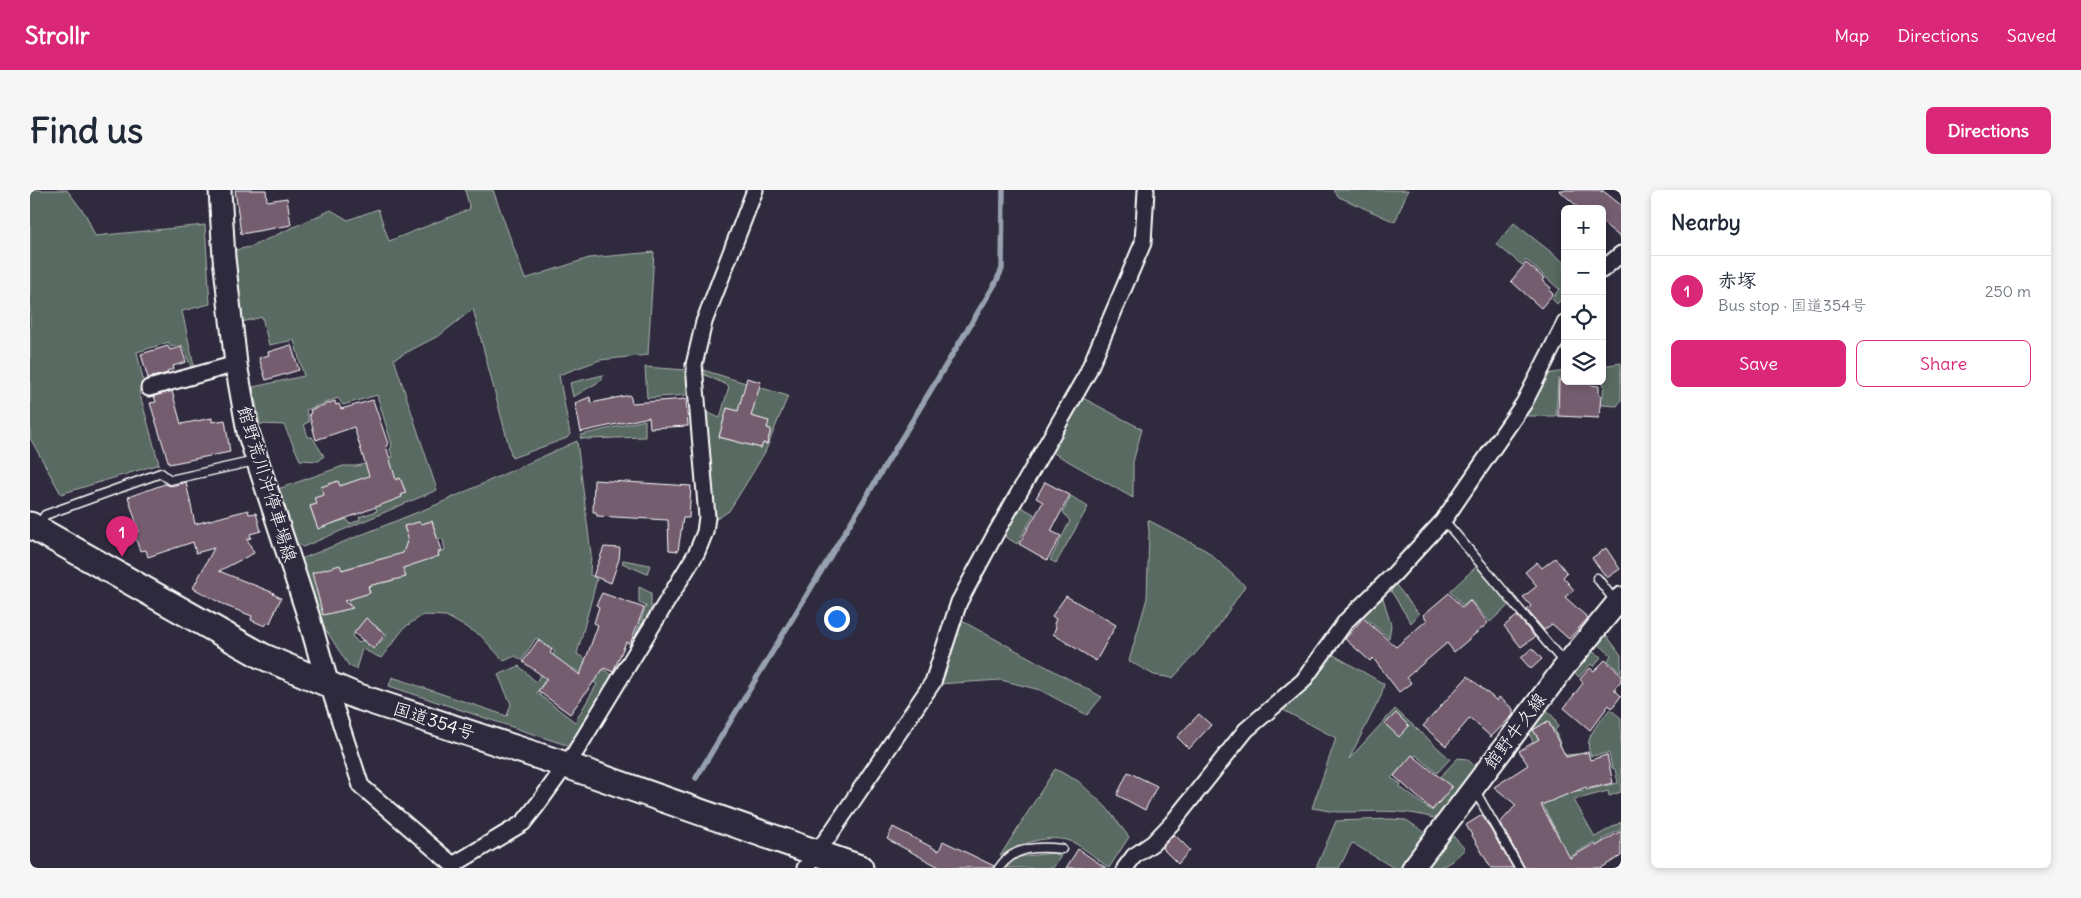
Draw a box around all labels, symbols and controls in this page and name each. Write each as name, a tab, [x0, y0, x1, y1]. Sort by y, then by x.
text: Strollr	[25, 20, 90, 50]
text: Map	[1834, 24, 1869, 47]
text: Directions	[1897, 24, 1979, 47]
text: Saved	[2007, 24, 2056, 47]
button: Directions	[1926, 107, 2051, 154]
text: Find us	[30, 108, 143, 152]
map controls	[1561, 205, 1606, 385]
button: +	[1561, 205, 1606, 250]
text: Nearby	[1671, 209, 1741, 236]
button: −	[1561, 250, 1606, 295]
text: 赤塚	[1718, 268, 1756, 292]
text: 1	[1684, 281, 1690, 301]
text: 250 m	[1985, 281, 2031, 301]
button: locate	[1561, 295, 1606, 340]
text: Bus stop · 国道354号	[1718, 295, 1866, 315]
button: layers	[1561, 340, 1606, 385]
button: Save	[1671, 340, 1846, 387]
button: Share	[1856, 340, 2031, 387]
street label: 館野荒川沖停車場線	[233, 403, 302, 565]
pin: 1	[106, 516, 138, 557]
your location	[824, 606, 850, 632]
street label: 館野牛久線	[1478, 688, 1551, 774]
street label: 国道354号	[390, 696, 478, 745]

